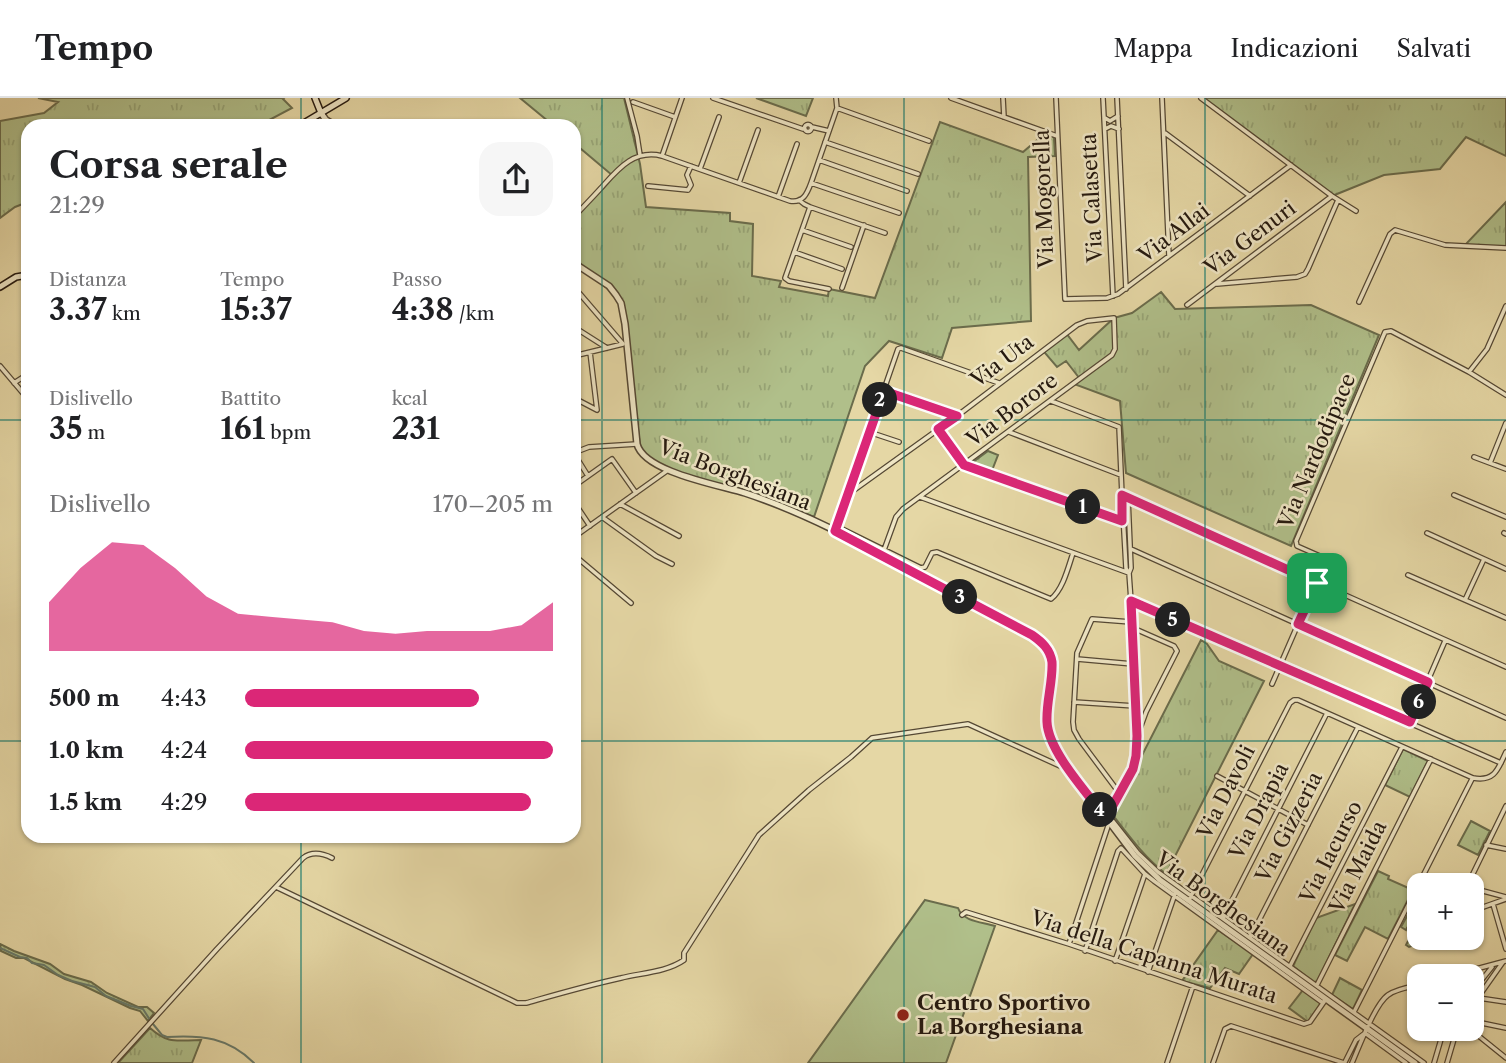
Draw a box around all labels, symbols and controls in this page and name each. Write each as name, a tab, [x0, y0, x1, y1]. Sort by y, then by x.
text: Tempo	[35, 28, 153, 69]
text: Mappa	[1113, 34, 1192, 63]
text: Indicazioni	[1230, 34, 1358, 63]
text: Salvati	[1396, 34, 1471, 63]
street label: Via Mogorella	[1029, 128, 1058, 270]
street label: Via Calasetta	[1076, 132, 1107, 264]
text: Corsa serale	[49, 141, 288, 188]
button: share	[479, 142, 553, 216]
text: 21:29	[49, 191, 105, 219]
street label: Via Genuri	[1198, 195, 1300, 281]
street label: Via Allai	[1132, 198, 1214, 268]
text: Distanza	[49, 268, 127, 291]
text: Tempo	[220, 268, 284, 291]
text: Passo	[392, 268, 442, 291]
text: 3.37	[49, 291, 107, 328]
text: 15:37	[220, 291, 292, 328]
text: 4:38	[392, 291, 454, 328]
text: km	[107, 302, 141, 325]
text: /km	[454, 302, 494, 325]
street label: Via Uta	[965, 328, 1039, 393]
street label: Via Borore	[961, 367, 1062, 452]
street label: Via Nardodipace	[1272, 369, 1360, 533]
pin: 2	[862, 382, 898, 418]
text: Dislivello	[49, 387, 133, 410]
text: Battito	[220, 387, 281, 410]
text: kcal	[392, 387, 428, 410]
text: 2	[874, 388, 885, 411]
text: 35	[49, 410, 83, 447]
text: 161	[220, 410, 265, 447]
text: 231	[392, 410, 440, 447]
text: m	[83, 421, 105, 444]
text: bpm	[265, 421, 311, 444]
street label: Via Borghesiana	[655, 434, 816, 515]
text: Dislivello	[49, 490, 151, 518]
text: 170–205 m	[432, 490, 553, 518]
pin: 1	[1066, 490, 1100, 524]
text: 1	[1078, 495, 1087, 518]
pin	[1287, 553, 1347, 613]
icon: arrive	[1298, 564, 1336, 602]
pin: 3	[942, 580, 978, 614]
text: 3	[954, 585, 965, 608]
pin: 5	[1156, 602, 1190, 638]
text: 5	[1167, 608, 1178, 631]
text: 500 m	[49, 684, 120, 712]
text: 4:43	[161, 684, 207, 712]
pin: 6	[1402, 684, 1436, 720]
text: 6	[1413, 690, 1424, 713]
text: 1.0 km	[49, 736, 124, 764]
text: 4:24	[161, 736, 207, 764]
street label: Via Davoli	[1191, 741, 1260, 844]
street label: Via Drapia	[1223, 757, 1294, 864]
street label: Via Gizzeria	[1249, 766, 1328, 887]
text: 1.5 km	[49, 788, 122, 816]
text: 4:29	[161, 788, 207, 816]
pin: 4	[1082, 792, 1118, 828]
street label: Via Iacurso	[1294, 796, 1367, 908]
text: 4	[1094, 798, 1105, 821]
street label: Via Maida	[1323, 816, 1392, 918]
street label: Via Borghesiana	[1150, 846, 1297, 962]
map controls	[1407, 873, 1484, 1041]
button: +	[1407, 873, 1484, 950]
street label: Via della Capanna Murata	[1027, 905, 1281, 1008]
button: −	[1407, 964, 1484, 1041]
place label: Centro Sportivo La Borghesiana	[917, 990, 1090, 1039]
marker: Centro Sportivo La Borghesiana	[895, 1007, 911, 1023]

